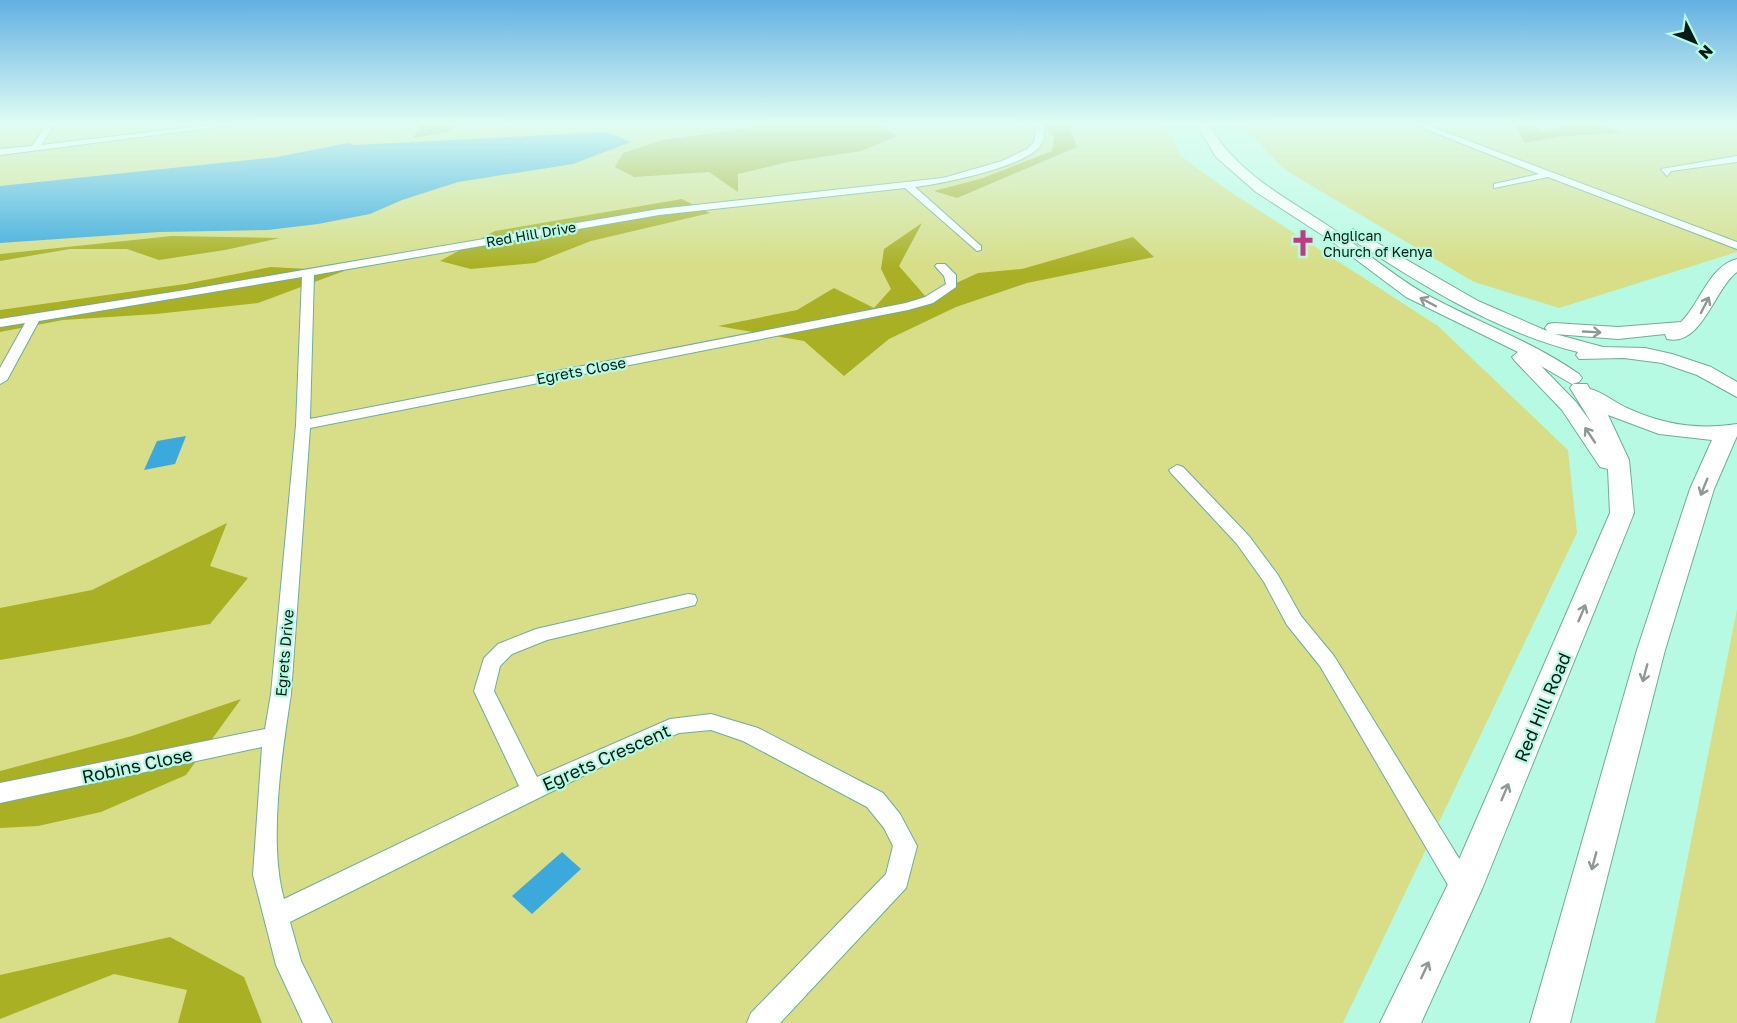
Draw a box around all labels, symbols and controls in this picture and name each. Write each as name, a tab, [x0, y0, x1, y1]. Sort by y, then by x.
north arrow	[1665, 12, 1725, 72]
text: N	[1695, 41, 1717, 64]
street label: Red Hill Drive	[485, 218, 577, 250]
place label: Anglican Church of Kenya	[1323, 227, 1433, 260]
church icon: Anglican Church of Kenya	[1288, 228, 1318, 258]
one-way arrow	[1420, 296, 1438, 308]
one-way arrow	[1699, 296, 1711, 314]
one-way arrow	[1582, 327, 1602, 338]
street label: Egrets Close	[535, 352, 628, 388]
one-way arrow	[1584, 428, 1596, 444]
one-way arrow	[1697, 477, 1708, 496]
one-way arrow	[1577, 604, 1588, 623]
street label: Egrets Drive	[271, 608, 297, 697]
street label: Red Hill Road	[1509, 649, 1575, 765]
one-way arrow	[1638, 663, 1650, 682]
street label: Egrets Crescent	[539, 719, 673, 795]
street label: Robins Close	[80, 743, 194, 787]
one-way arrow	[1500, 784, 1511, 802]
one-way arrow	[1587, 851, 1599, 870]
one-way arrow	[1420, 962, 1432, 980]

